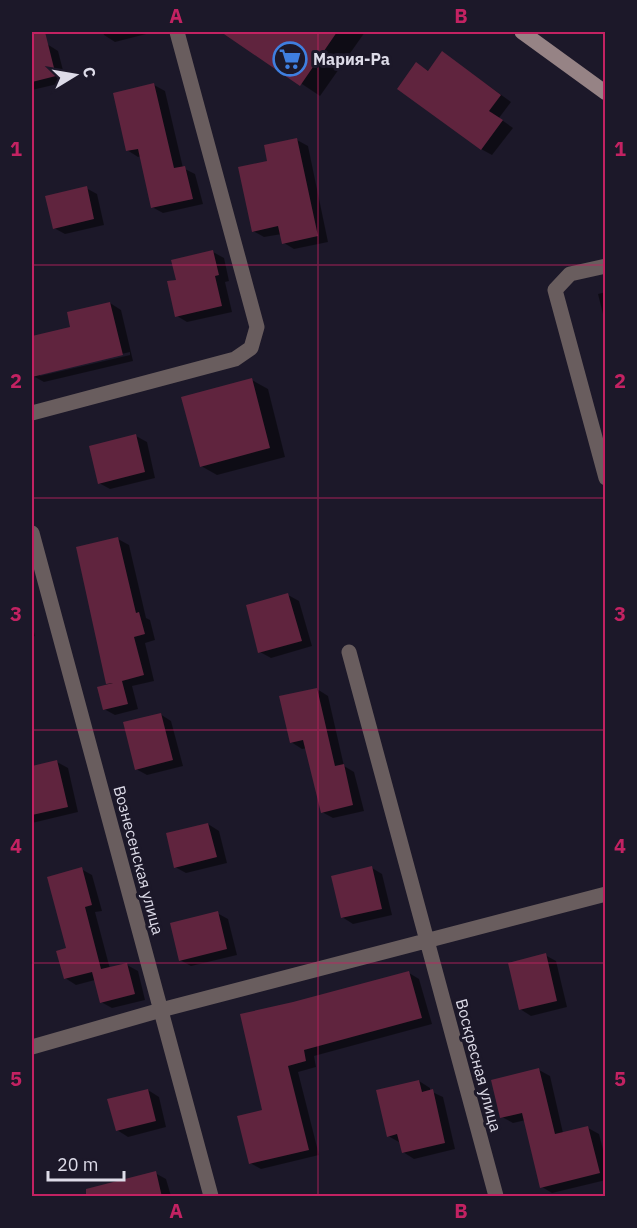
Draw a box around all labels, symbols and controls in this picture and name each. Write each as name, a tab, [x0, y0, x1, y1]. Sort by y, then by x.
text: A	[169, 2, 183, 29]
text: B	[454, 2, 468, 29]
supermarket icon: Мария-Ра	[272, 41, 308, 77]
north arrow	[45, 45, 105, 105]
place label: Мария-Ра	[313, 49, 390, 69]
text: С	[79, 65, 101, 79]
text: 1	[10, 135, 22, 162]
text: 1	[614, 135, 626, 162]
text: 2	[10, 367, 22, 394]
text: 2	[614, 367, 626, 394]
text: 3	[10, 600, 22, 627]
text: 3	[614, 600, 626, 627]
street label: Вознесенская улица	[109, 783, 169, 937]
text: 4	[10, 832, 22, 859]
text: 4	[614, 832, 626, 859]
street label: Воскресная улица	[452, 996, 507, 1134]
text: 5	[10, 1065, 22, 1092]
text: 5	[614, 1065, 626, 1092]
scale bar	[48, 1144, 124, 1182]
text: 20 m	[57, 1153, 99, 1176]
text: A	[169, 1197, 183, 1224]
text: B	[454, 1197, 468, 1224]

